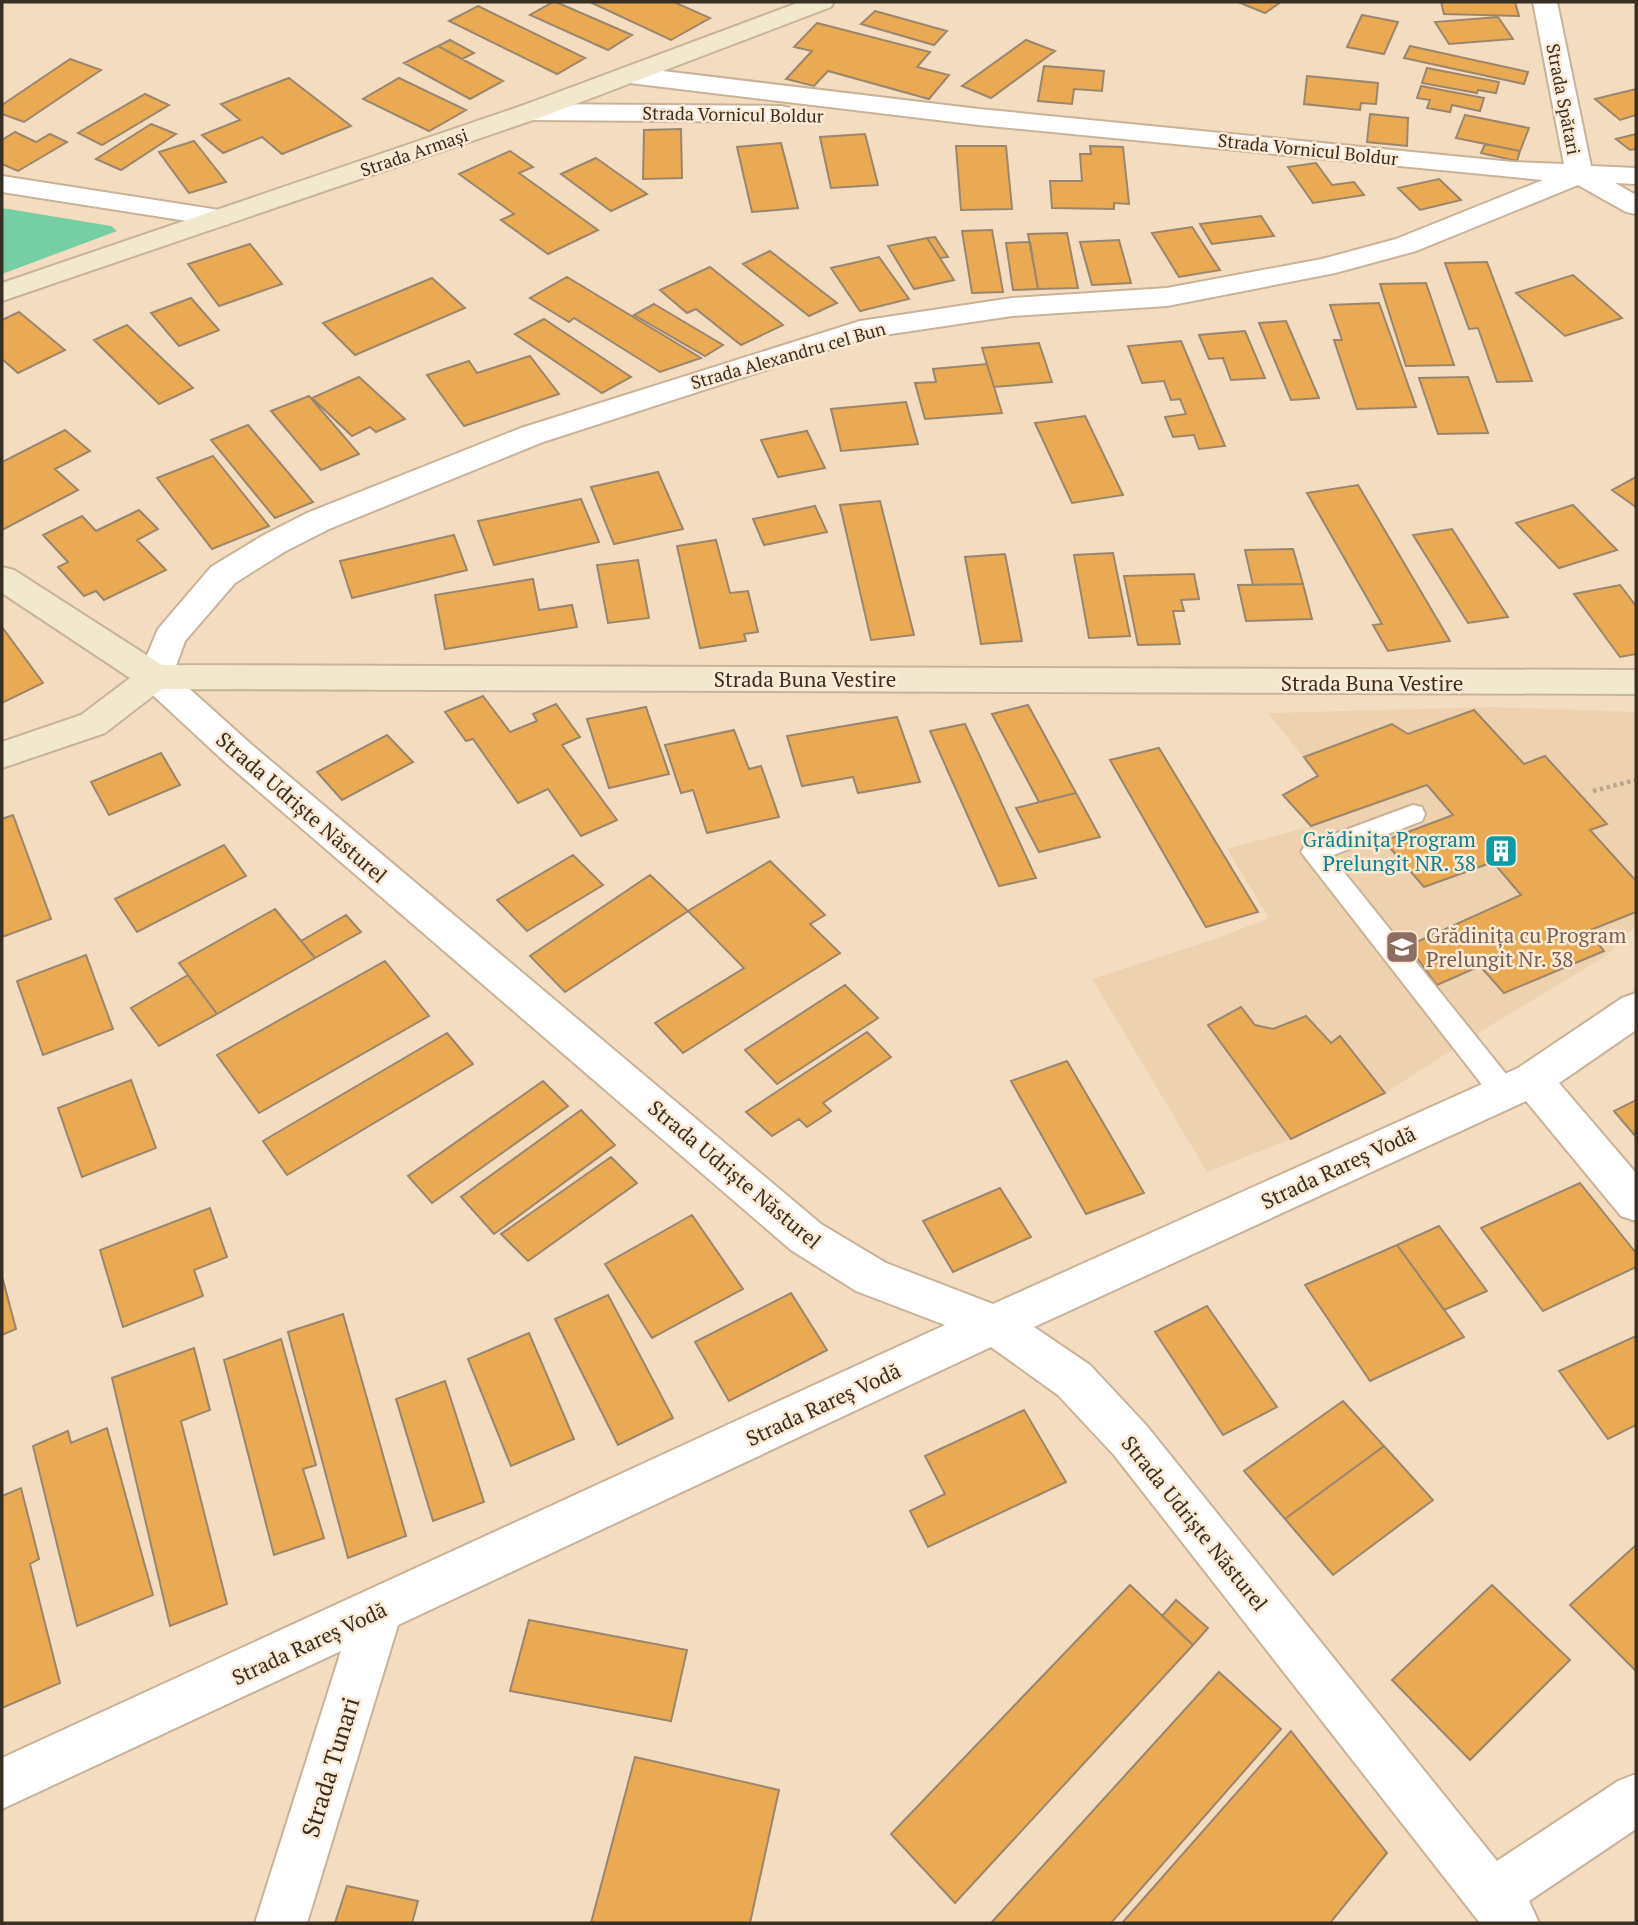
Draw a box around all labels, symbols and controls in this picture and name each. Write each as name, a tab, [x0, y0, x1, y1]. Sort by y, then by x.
street label: Strada Spătari	[1541, 41, 1587, 157]
street label: Strada Vornicul Boldur	[642, 100, 824, 128]
street label: Strada Armași	[357, 122, 471, 182]
street label: Strada Vornicul Boldur	[1217, 128, 1399, 170]
street label: Strada Alexandru cel Bun	[688, 316, 889, 394]
street label: Strada Buna Vestire	[714, 665, 896, 693]
street label: Strada Buna Vestire	[1281, 669, 1463, 697]
street label: Strada Udriște Năsturel	[211, 725, 393, 889]
place label: Grădinița Program Prelungit NR. 38	[1303, 825, 1476, 877]
building icon: Grădinița Program Prelungit NR. 38	[1482, 832, 1520, 870]
place label: Grădinița cu Program Prelungit Nr. 38	[1426, 921, 1626, 973]
school or university icon: Grădinița cu Program Prelungit Nr. 38	[1383, 928, 1421, 966]
street label: Strada Udriște Năsturel	[643, 1093, 827, 1255]
street label: Strada Rareș Vodă	[1256, 1119, 1420, 1215]
street label: Strada Rareș Vodă	[741, 1356, 905, 1452]
street label: Strada Udriște Năsturel	[1116, 1430, 1274, 1616]
street label: Strada Rareș Vodă	[227, 1595, 391, 1691]
street label: Strada Tunari	[293, 1693, 367, 1841]

